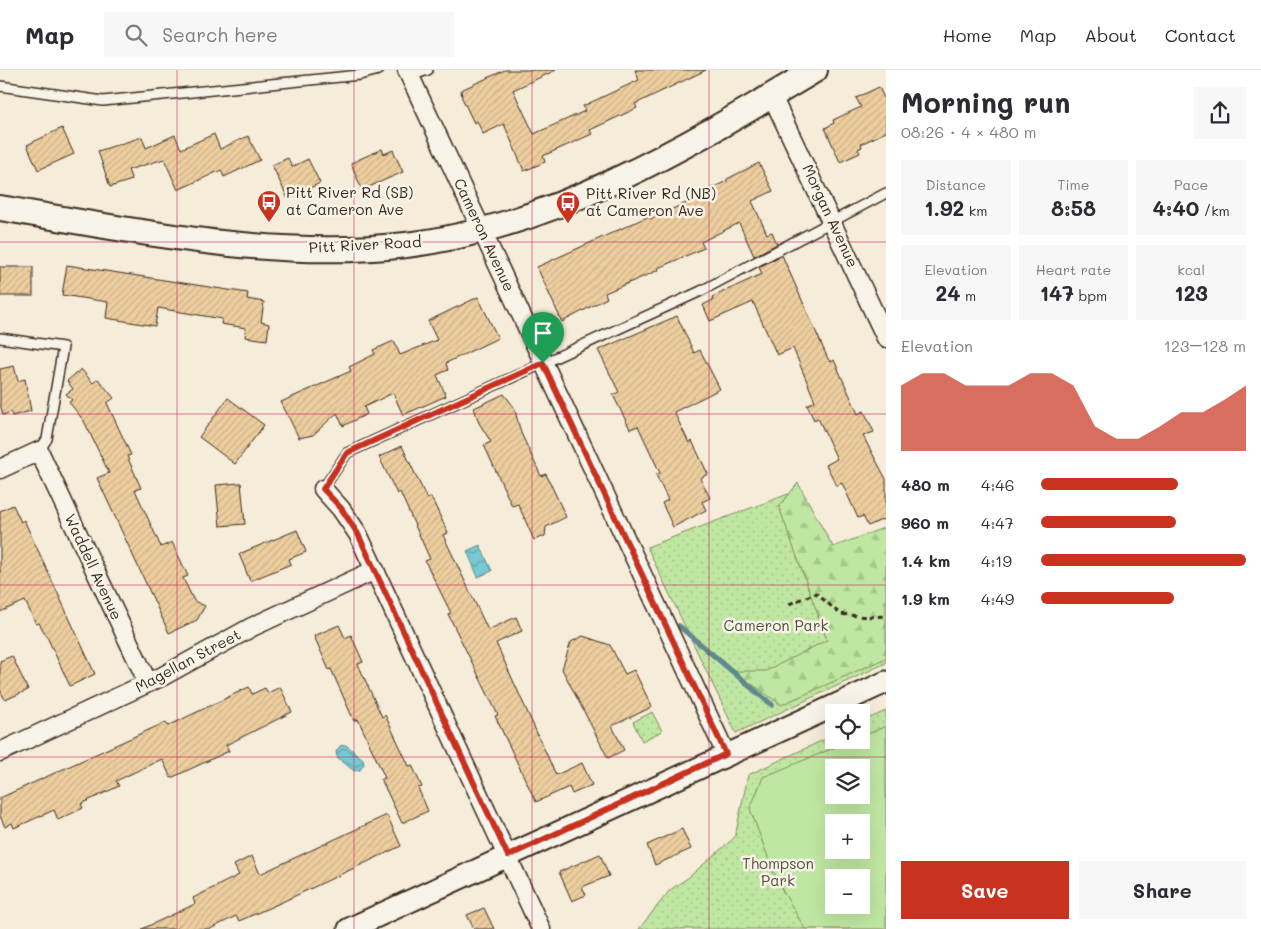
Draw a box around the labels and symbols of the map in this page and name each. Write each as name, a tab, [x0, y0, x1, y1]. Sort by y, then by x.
street label: Morgan Avenue	[798, 161, 864, 270]
street label: Cameron Avenue	[450, 175, 520, 294]
place label: Pitt River Rd (SB) at Cameron Ave	[286, 182, 413, 219]
place label: Pitt River Rd (NB) at Cameron Ave	[586, 183, 716, 220]
bus stop icon: Pitt River Rd (SB) at Cameron Ave	[256, 189, 282, 223]
bus stop icon: Pitt River Rd (NB) at Cameron Ave	[555, 190, 581, 224]
street label: Pitt River Road	[308, 231, 422, 257]
pin	[522, 312, 564, 363]
street label: Waddell Avenue	[61, 510, 127, 623]
park label: Cameron Park	[724, 615, 828, 635]
street label: Magellan Street	[131, 624, 244, 696]
park label: Thompson Park	[742, 853, 814, 890]

